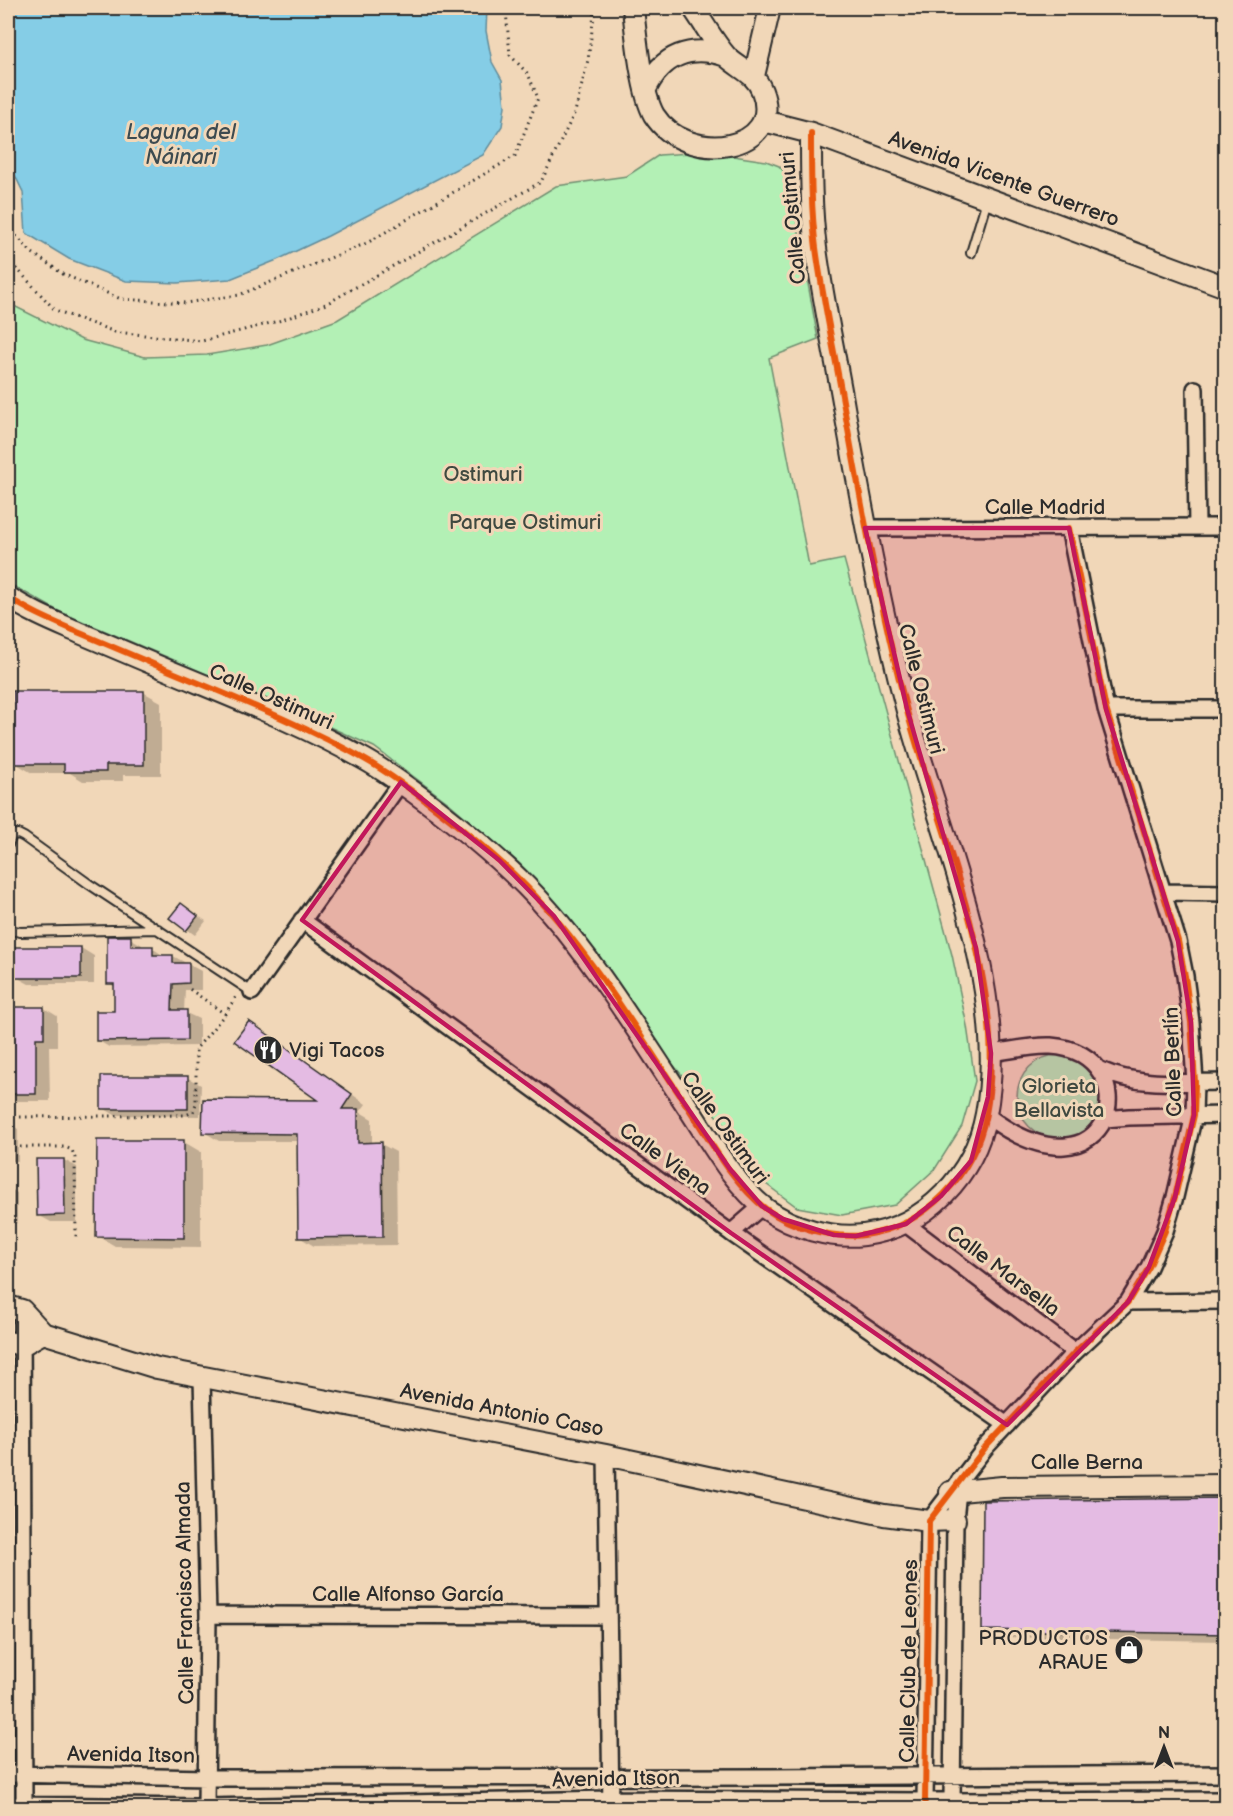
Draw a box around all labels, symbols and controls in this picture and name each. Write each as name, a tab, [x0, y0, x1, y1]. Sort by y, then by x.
water label: Laguna del Náinari	[126, 119, 237, 171]
street label: Avenida Vicente Guerrero	[885, 126, 1123, 232]
street label: Calle Ostimuri	[775, 150, 811, 286]
park label: Ostimuri	[443, 462, 523, 487]
street label: Calle Madrid	[985, 495, 1105, 520]
park label: Parque Ostimuri	[449, 510, 601, 535]
street label: Calle Ostimuri	[893, 621, 949, 757]
street label: Calle Ostimuri	[205, 658, 337, 736]
street label: Calle Berlín	[1159, 1007, 1187, 1117]
restaurant icon: Vigi Tacos	[252, 1034, 284, 1066]
place label: Vigi Tacos	[289, 1038, 385, 1063]
street label: Calle Ostimuri	[676, 1067, 774, 1189]
park label: Glorieta Bellavista	[1013, 1074, 1105, 1123]
street label: Calle Viena	[614, 1117, 716, 1201]
street label: Calle Marsella	[941, 1220, 1065, 1322]
street label: Avenida Antonio Caso	[398, 1378, 606, 1442]
street label: Calle Berna	[1031, 1450, 1143, 1475]
street label: Calle Francisco Almada	[171, 1481, 199, 1705]
street label: Calle Club de Leones	[895, 1559, 923, 1763]
street label: Calle Alfonso García	[312, 1582, 504, 1607]
place label: PRODUCTOS ARAUE	[978, 1626, 1108, 1675]
shop icon: PRODUCTOS ARAUE	[1113, 1634, 1145, 1666]
north arrow	[1134, 1717, 1194, 1777]
text: N	[1158, 1724, 1170, 1743]
street label: Avenida Itson	[67, 1741, 195, 1769]
street label: Avenida Itson	[552, 1765, 680, 1793]

